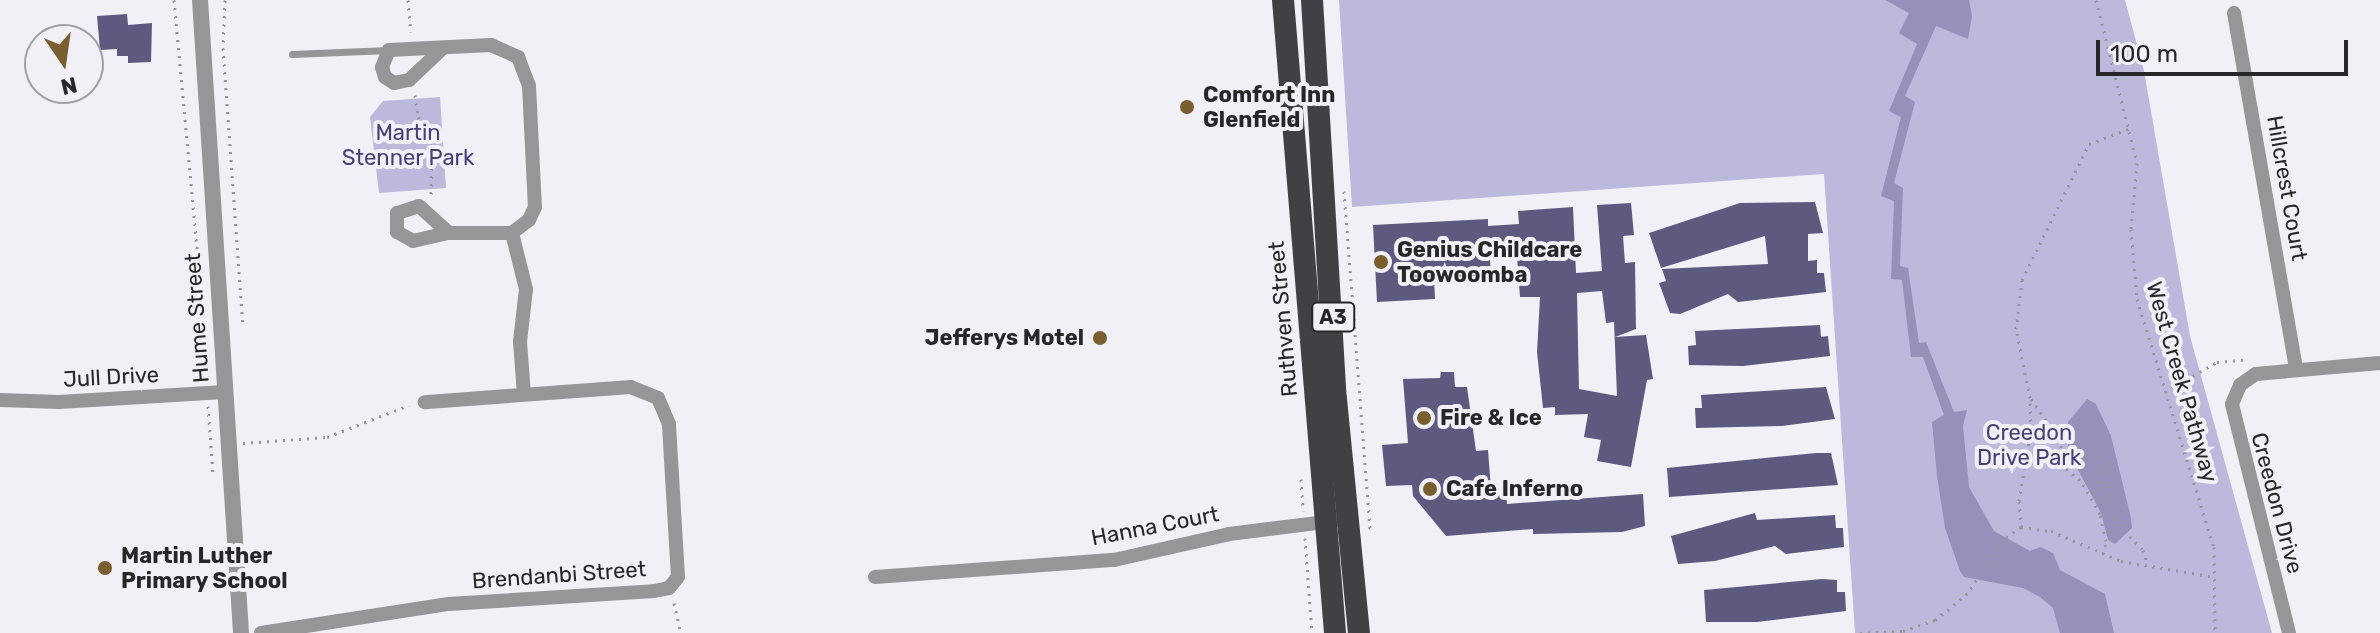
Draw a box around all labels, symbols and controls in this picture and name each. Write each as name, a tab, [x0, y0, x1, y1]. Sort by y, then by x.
north arrow	[24, 24, 104, 104]
scale bar	[2100, 24, 2352, 74]
text: 100 m	[2110, 40, 2178, 68]
text: N	[58, 71, 80, 101]
place label: Comfort Inn Glenfield	[1203, 81, 1335, 132]
marker: Comfort Inn Glenfield	[1178, 98, 1196, 116]
street label: Hillcrest Court	[2261, 113, 2313, 263]
park label: Martin Stenner Park	[341, 119, 475, 170]
place label: Genius Childcare Toowoomba	[1397, 236, 1582, 288]
street label: Ruthven Street	[1263, 240, 1303, 398]
street label: Hume Street	[179, 252, 215, 384]
marker: Genius Childcare Toowoomba	[1372, 253, 1390, 271]
street label: West Creek Pathway	[2141, 278, 2223, 486]
road number: A3	[1311, 301, 1355, 333]
place label: Jefferys Motel	[925, 325, 1084, 351]
marker: Jefferys Motel	[1091, 329, 1109, 347]
street label: Jull Drive	[62, 361, 160, 393]
place label: Fire & Ice	[1440, 405, 1542, 431]
marker: Fire & Ice	[1415, 409, 1433, 427]
park label: Creedon Drive Park	[1977, 419, 2081, 470]
street label: Creedon Drive	[2246, 430, 2308, 576]
place label: Cafe Inferno	[1446, 476, 1583, 502]
marker: Cafe Inferno	[1421, 480, 1439, 498]
street label: Hanna Court	[1089, 501, 1221, 551]
place label: Martin Luther Primary School	[121, 542, 288, 594]
street label: Brendanbi Street	[471, 556, 647, 594]
marker: Martin Luther Primary School	[96, 559, 114, 577]

